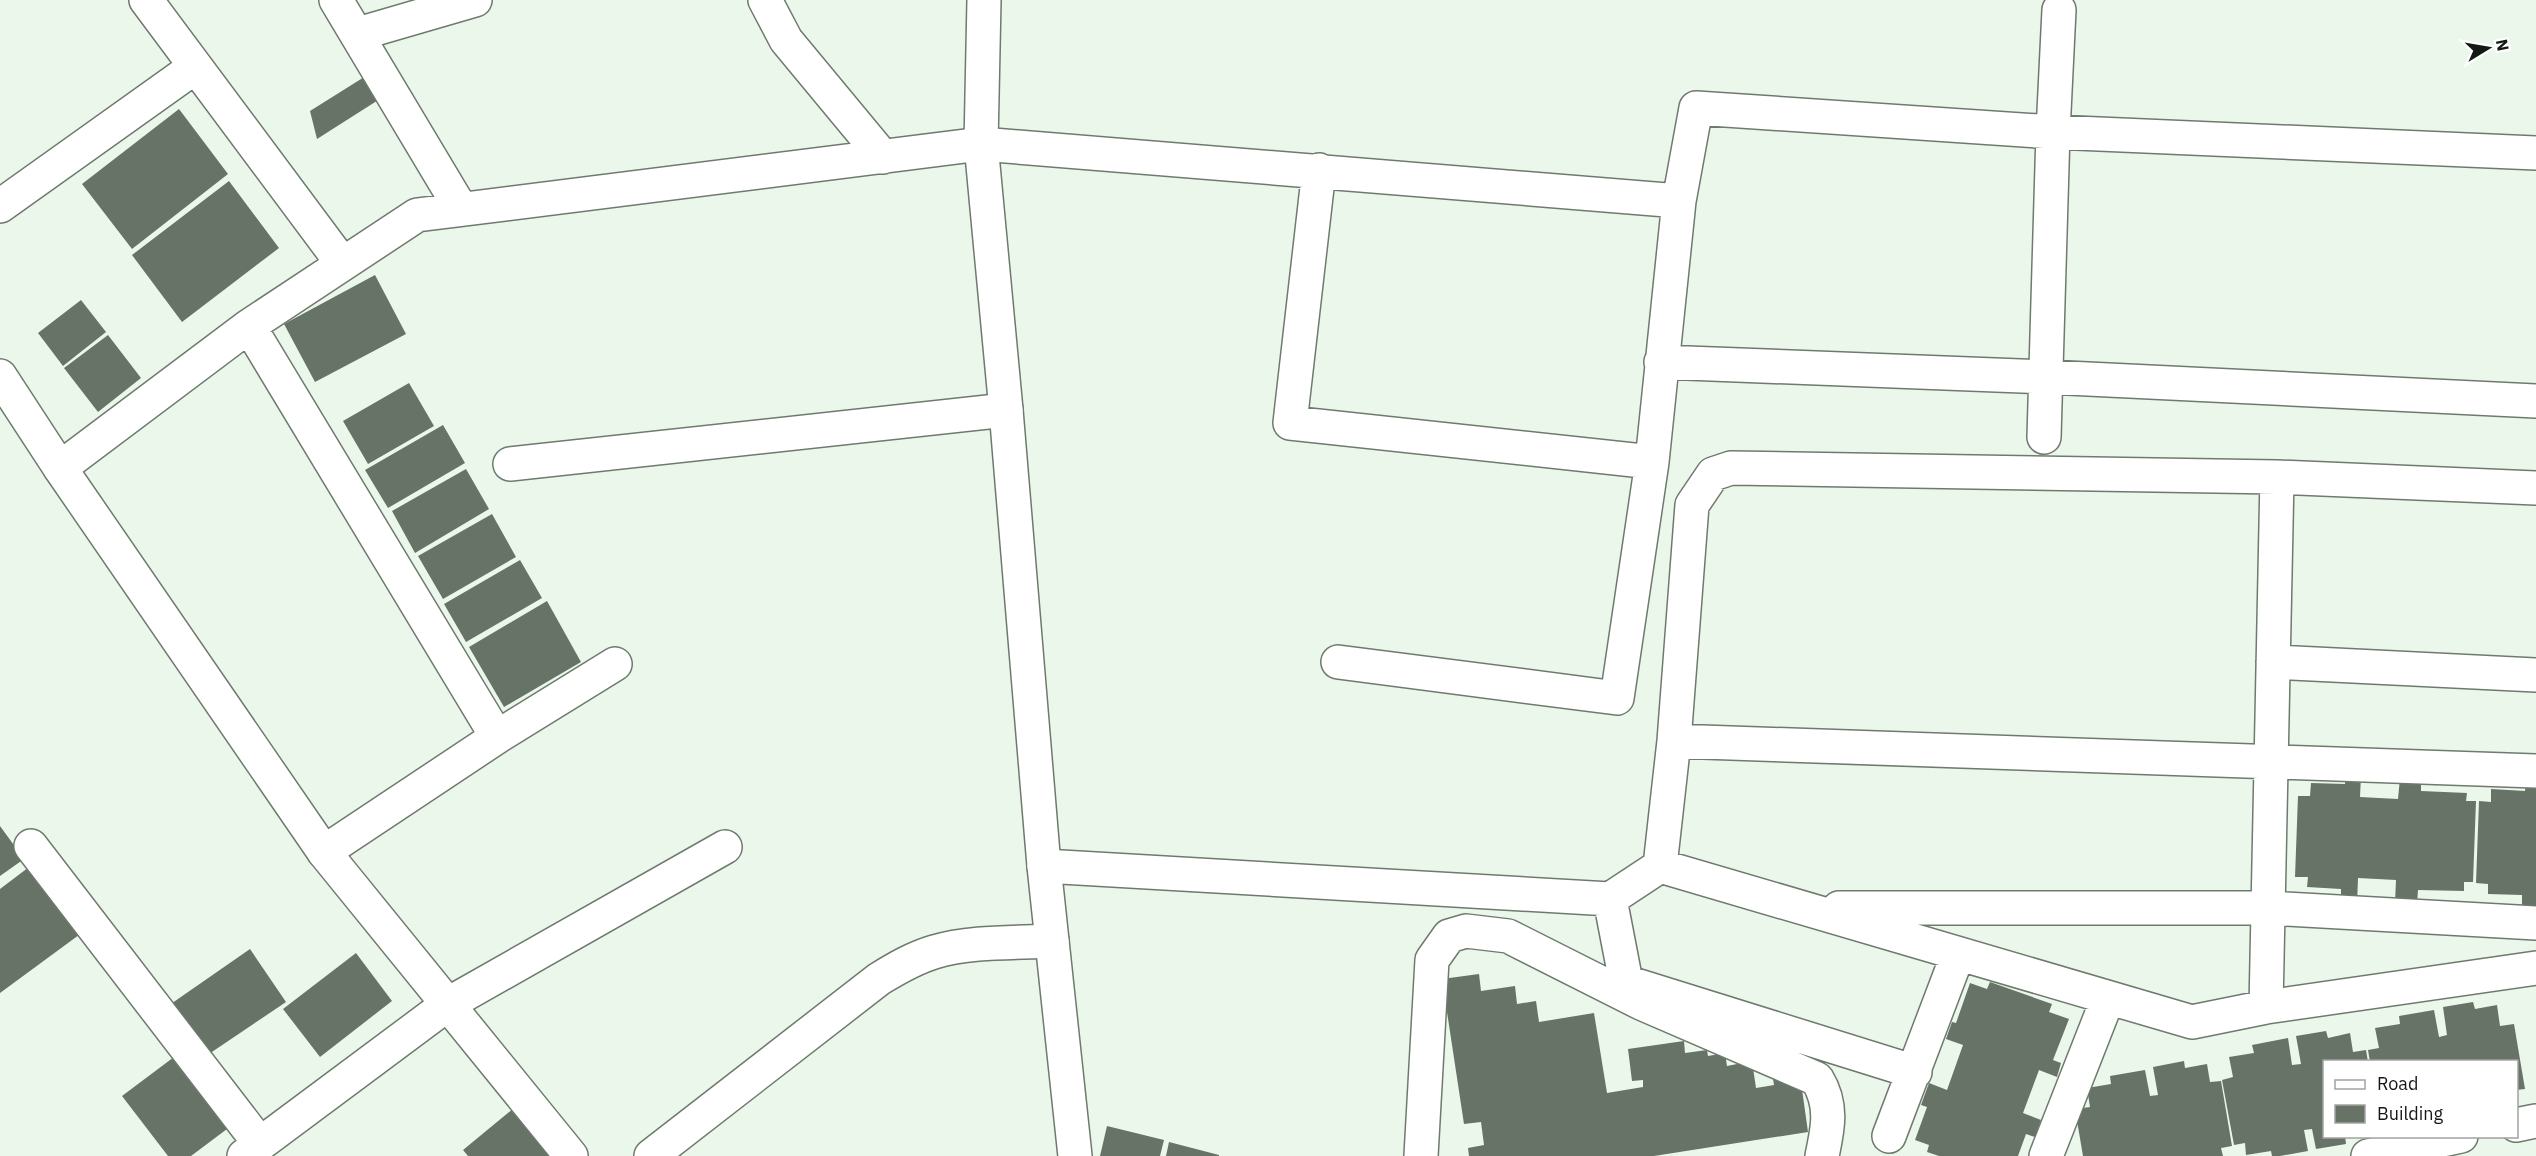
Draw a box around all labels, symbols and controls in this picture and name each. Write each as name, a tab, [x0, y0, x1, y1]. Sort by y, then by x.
north arrow	[2458, 18, 2518, 78]
text: N	[2492, 38, 2514, 53]
legend	[2323, 1060, 2518, 1138]
text: Road	[2377, 1072, 2418, 1095]
text: Building	[2377, 1102, 2444, 1125]

